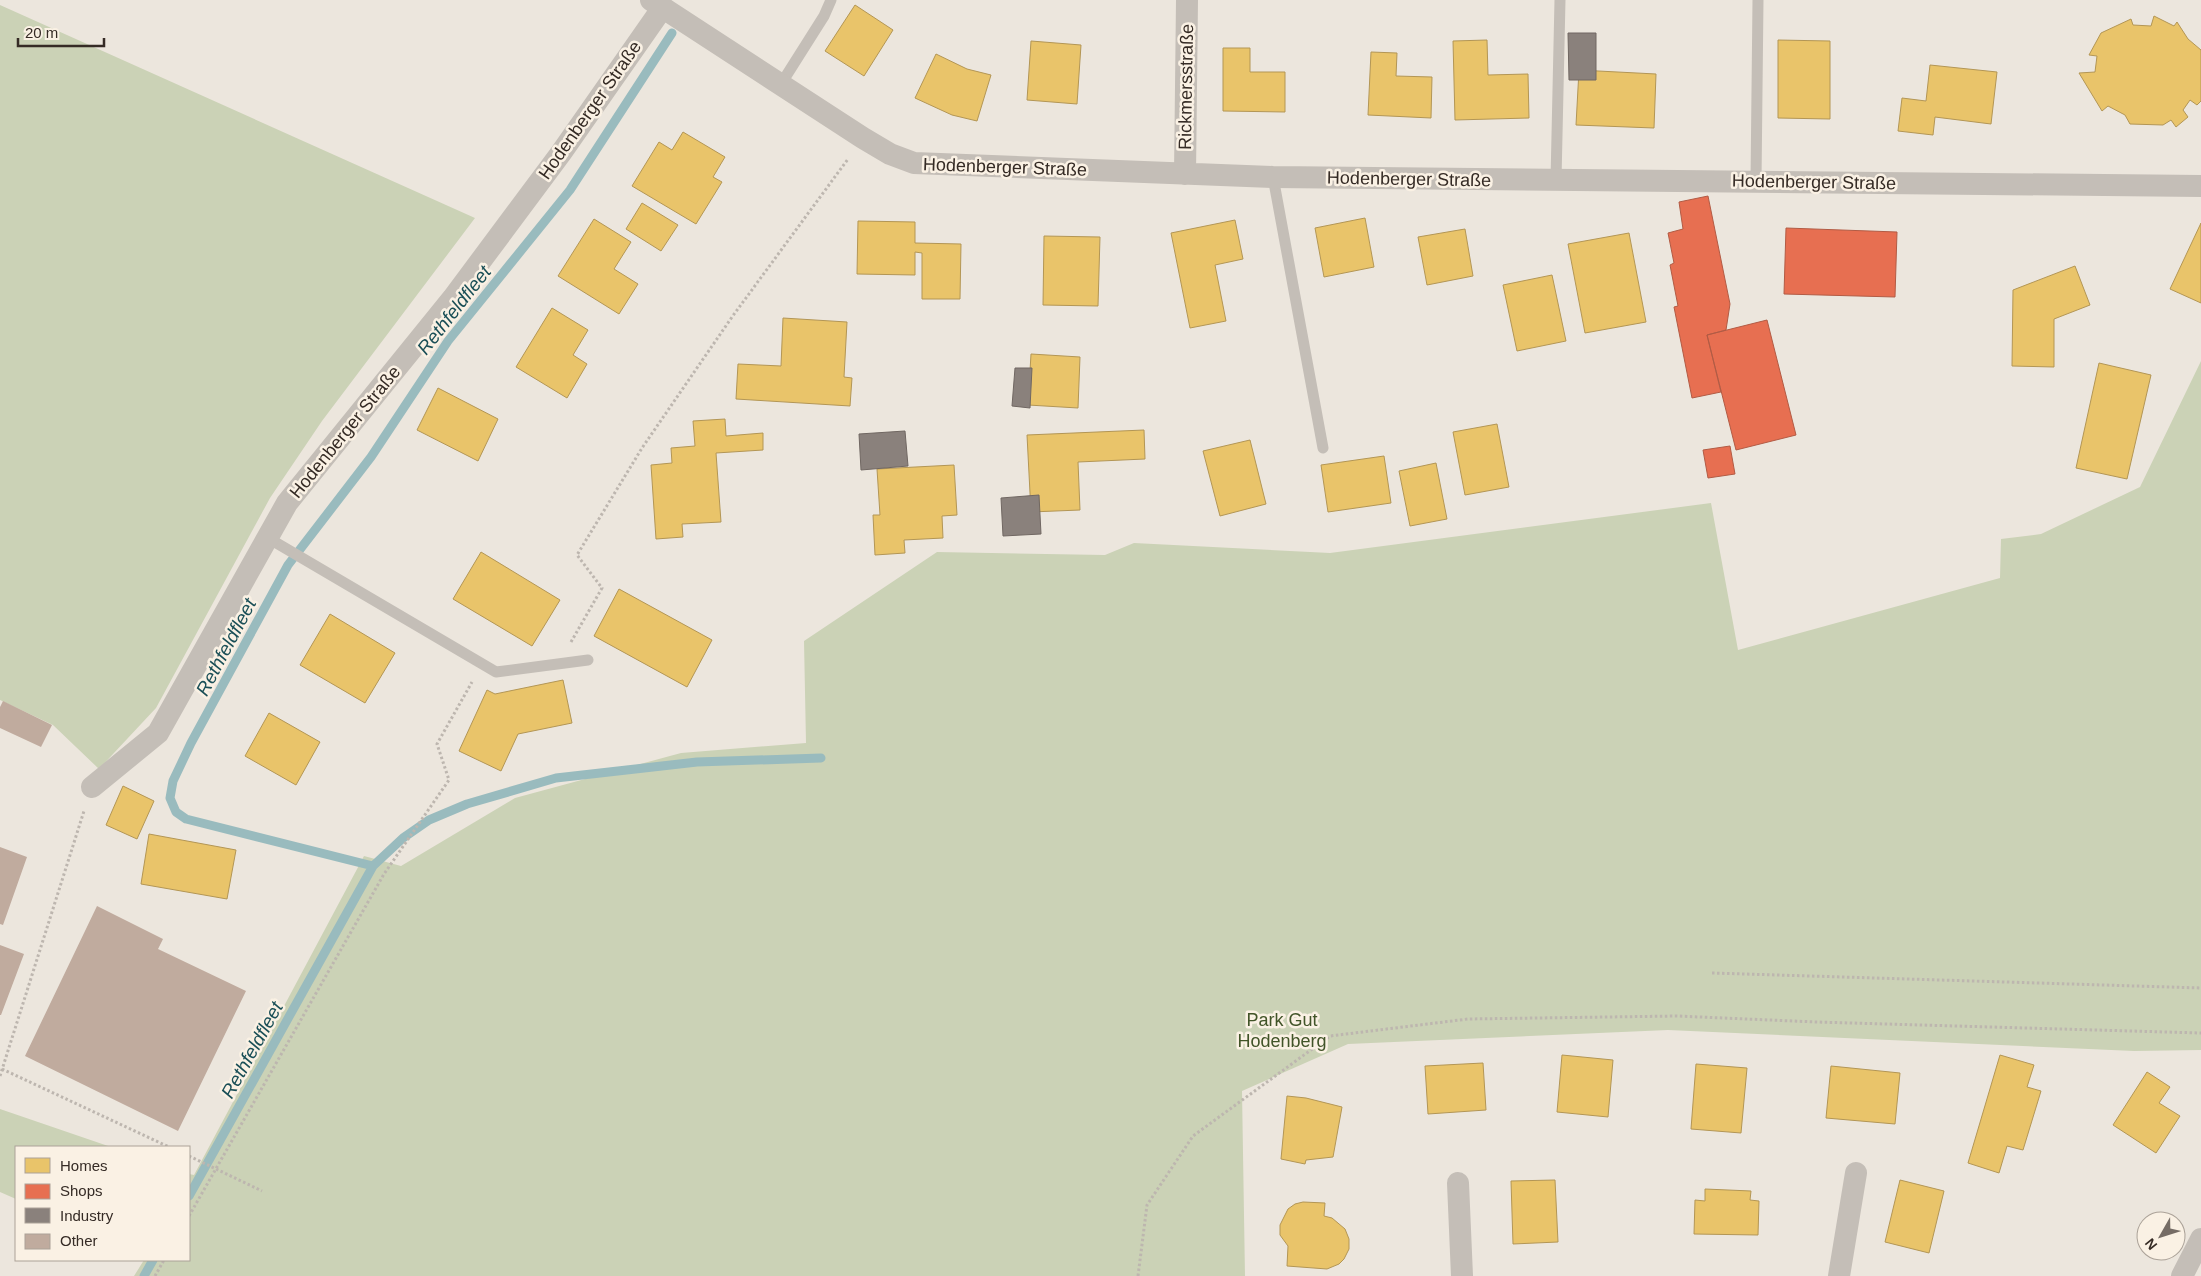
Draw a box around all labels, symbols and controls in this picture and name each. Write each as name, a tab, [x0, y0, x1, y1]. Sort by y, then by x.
scale bar	[18, 15, 104, 47]
text: 20 m	[25, 24, 58, 41]
street label: Rickmersstraße	[1175, 24, 1197, 150]
street label: Hodenberger Straße	[535, 37, 645, 183]
street label: Hodenberger Straße	[923, 154, 1087, 180]
street label: Hodenberger Straße	[1327, 168, 1491, 190]
street label: Hodenberger Straße	[1732, 171, 1896, 193]
water label: Rethfeldfleet	[413, 261, 496, 358]
street label: Hodenberger Straße	[286, 362, 404, 502]
water label: Rethfeldfleet	[192, 594, 261, 699]
water label: Rethfeldfleet	[217, 998, 287, 1102]
park label: Park Gut Hodenberg	[1237, 1010, 1327, 1051]
legend	[15, 1146, 190, 1261]
text: Homes	[60, 1157, 108, 1174]
text: Shops	[60, 1182, 103, 1199]
text: Industry	[60, 1207, 114, 1224]
north arrow	[2136, 1211, 2186, 1261]
text: Other	[60, 1232, 98, 1249]
text: N	[2141, 1235, 2160, 1253]

